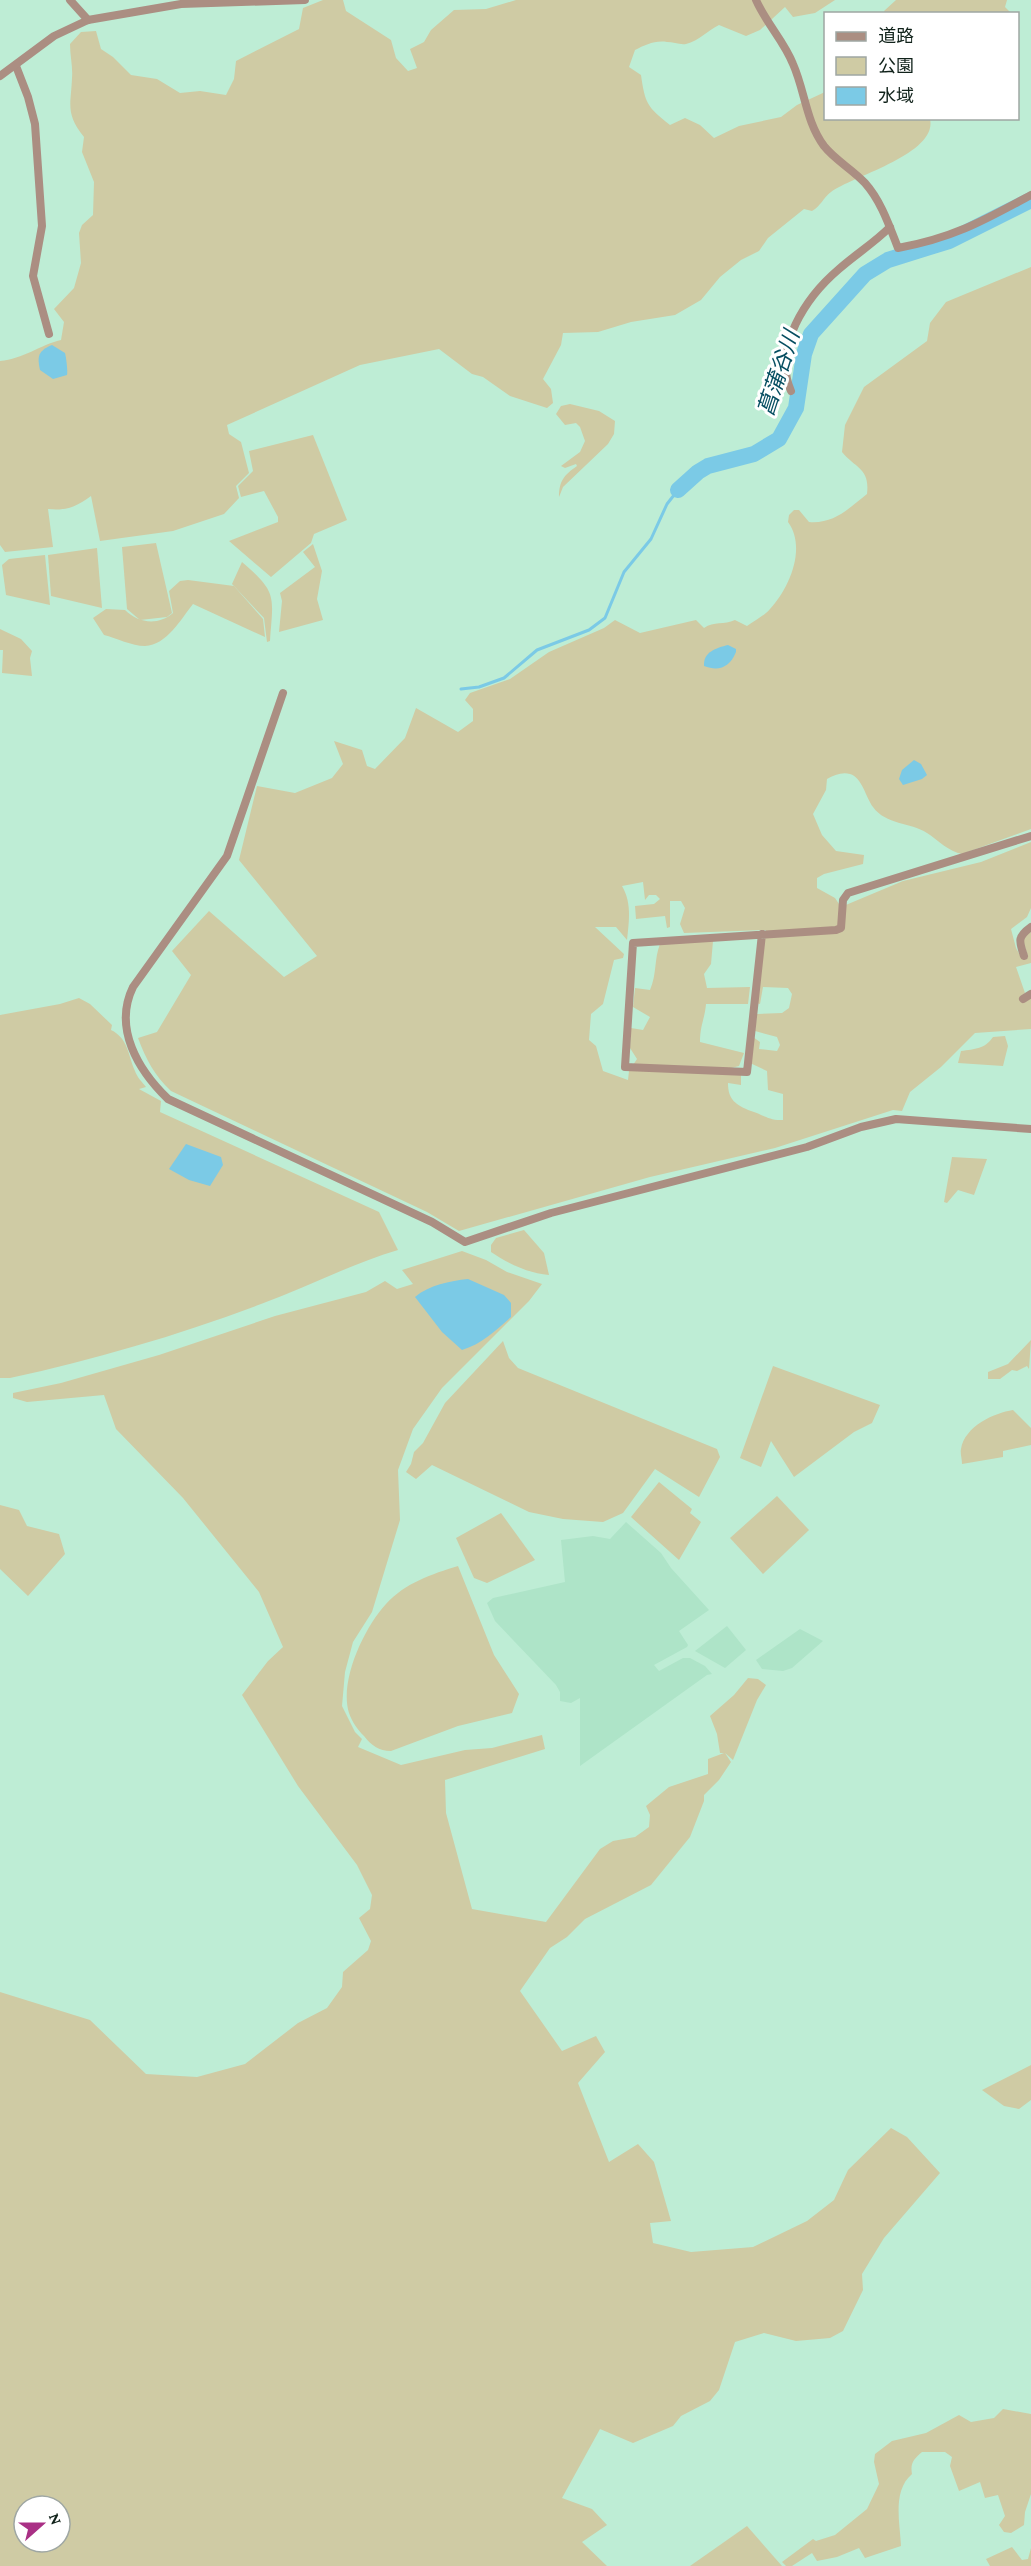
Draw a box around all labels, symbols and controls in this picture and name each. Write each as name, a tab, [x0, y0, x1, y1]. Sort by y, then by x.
legend	[824, 12, 1019, 120]
text: 道路	[878, 26, 914, 46]
text: 公園	[878, 56, 914, 76]
text: 水域	[878, 86, 914, 106]
water label: 菖蒲谷川	[753, 326, 805, 419]
north arrow	[12, 2494, 72, 2554]
text: N	[46, 2511, 65, 2527]

